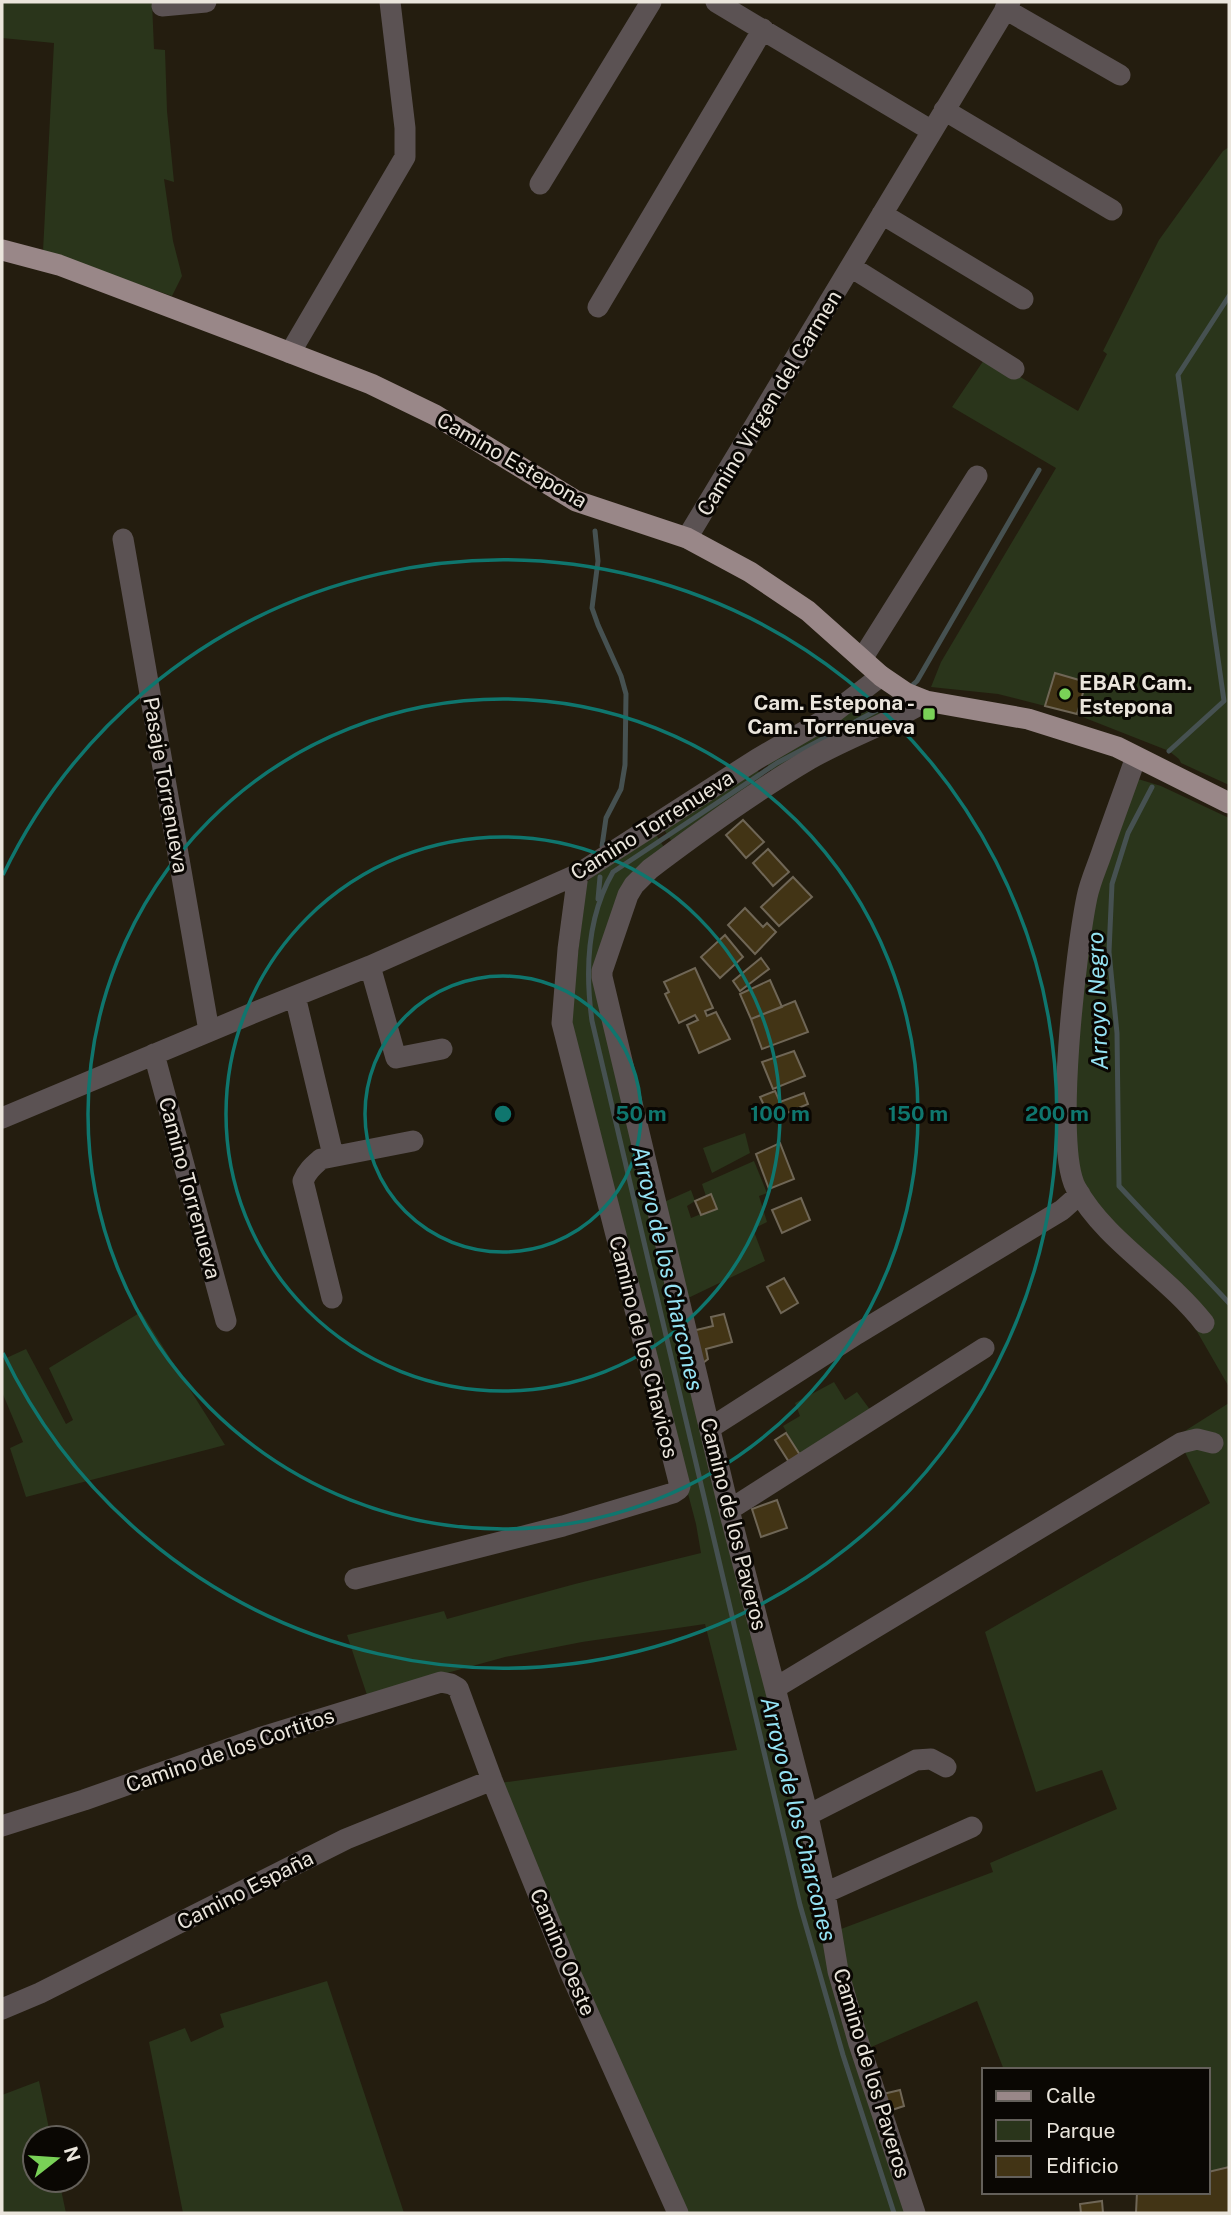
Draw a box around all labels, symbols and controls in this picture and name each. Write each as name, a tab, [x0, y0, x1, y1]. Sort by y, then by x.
street label: Camino Virgen del Carmen	[692, 286, 846, 520]
street label: Camino Estepona	[432, 407, 592, 513]
place label: EBAR Cam. Estepona	[1079, 670, 1192, 719]
marker: EBAR Cam. Estepona	[1057, 686, 1073, 702]
place label: Cam. Estepona - Cam. Torrenueva	[747, 690, 915, 739]
street label: Pasaje Torrenueva	[138, 695, 194, 875]
marker: Cam. Estepona - Cam. Torrenueva	[921, 706, 937, 722]
street label: Camino Torrenueva	[566, 765, 738, 885]
water label: Arroyo Negro	[1081, 931, 1113, 1071]
street label: Camino Torrenueva	[154, 1094, 226, 1282]
text: 50 m	[615, 1101, 667, 1126]
text: 100 m	[750, 1101, 810, 1126]
text: 150 m	[888, 1101, 948, 1126]
text: 200 m	[1025, 1101, 1089, 1126]
centre of rings	[491, 1102, 515, 1126]
water label: Arroyo de los Charcones	[627, 1143, 709, 1393]
street label: Camino de los Chavicos	[604, 1233, 684, 1461]
street label: Camino de los Paveros	[696, 1415, 772, 1633]
water label: Arroyo de los Charcones	[756, 1694, 842, 1944]
street label: Camino de los Cortitos	[123, 1703, 337, 1797]
street label: Camino España	[173, 1845, 317, 1935]
street label: Camino Oeste	[525, 1885, 601, 2019]
street label: Camino de los Paveros	[828, 1965, 916, 2181]
legend	[982, 2068, 1210, 2194]
text: Calle	[1046, 2083, 1096, 2108]
text: Parque	[1046, 2118, 1115, 2143]
north arrow	[21, 2124, 91, 2194]
text: N	[60, 2144, 85, 2164]
text: Edificio	[1046, 2153, 1119, 2178]

